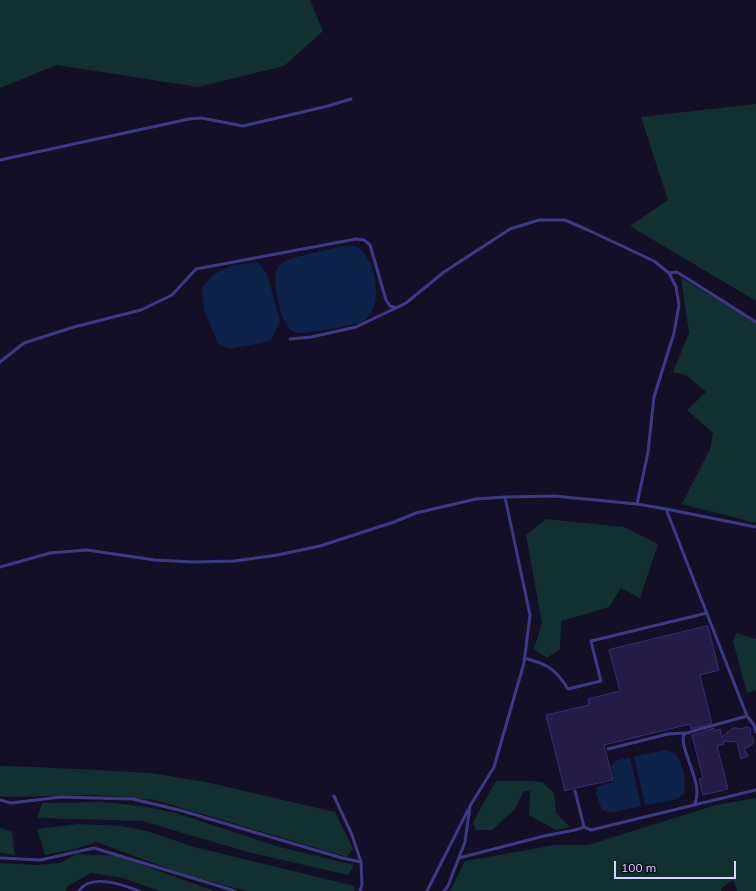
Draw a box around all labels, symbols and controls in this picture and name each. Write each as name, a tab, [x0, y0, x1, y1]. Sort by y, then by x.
scale bar	[616, 853, 738, 879]
text: 100 m	[621, 860, 656, 875]

